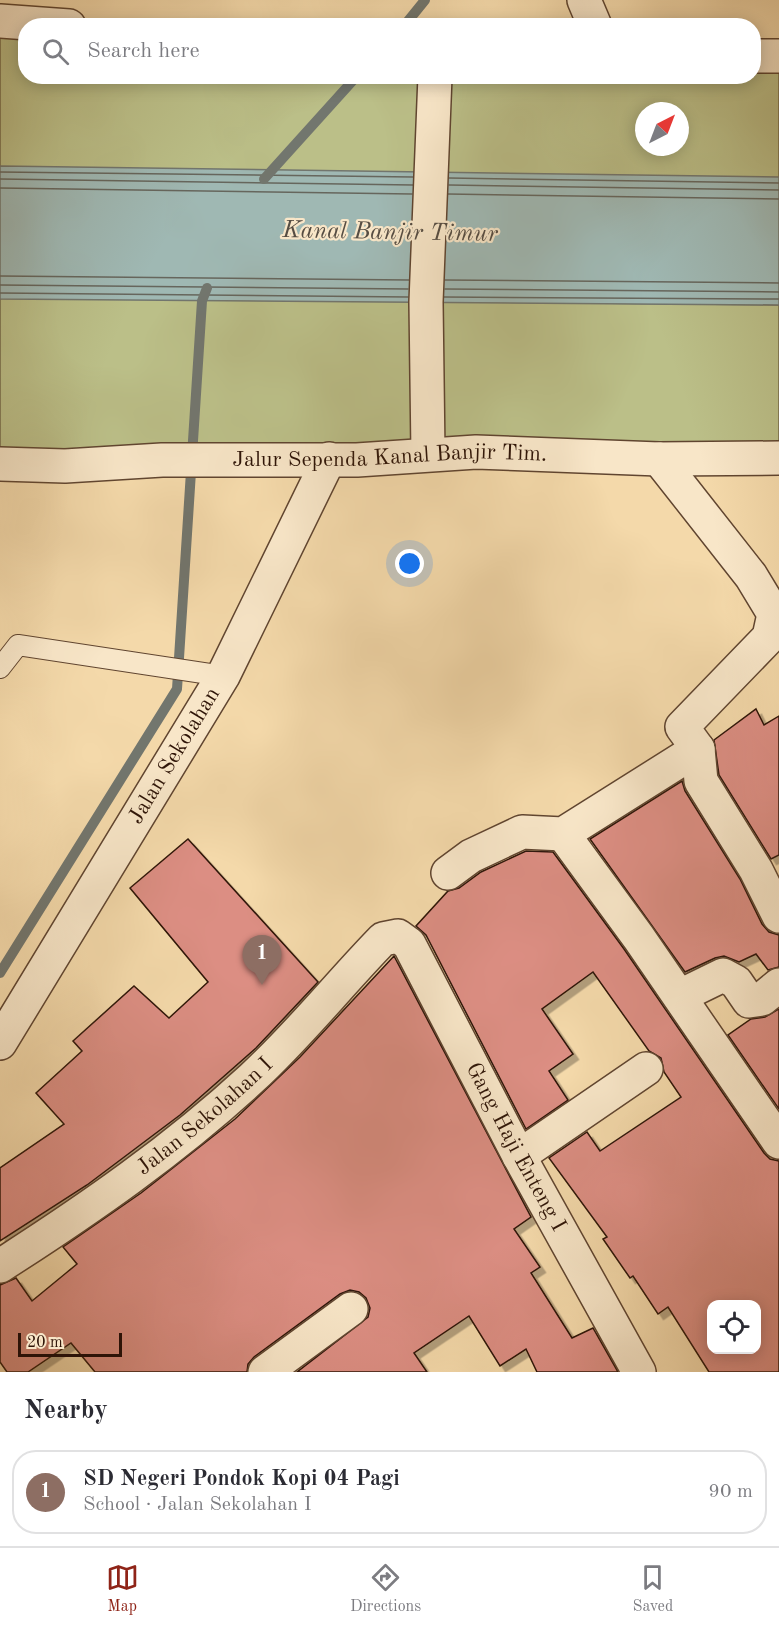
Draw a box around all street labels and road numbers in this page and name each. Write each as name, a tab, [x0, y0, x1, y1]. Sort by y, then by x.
street label: Jalur Sependa Kanal Banjir Tim.	[232, 441, 548, 471]
street label: Jalan Sekolahan	[125, 684, 224, 828]
street label: Jalan Sekolahan I	[133, 1053, 277, 1180]
street label: Gang Haji Enteng I	[462, 1059, 570, 1235]

